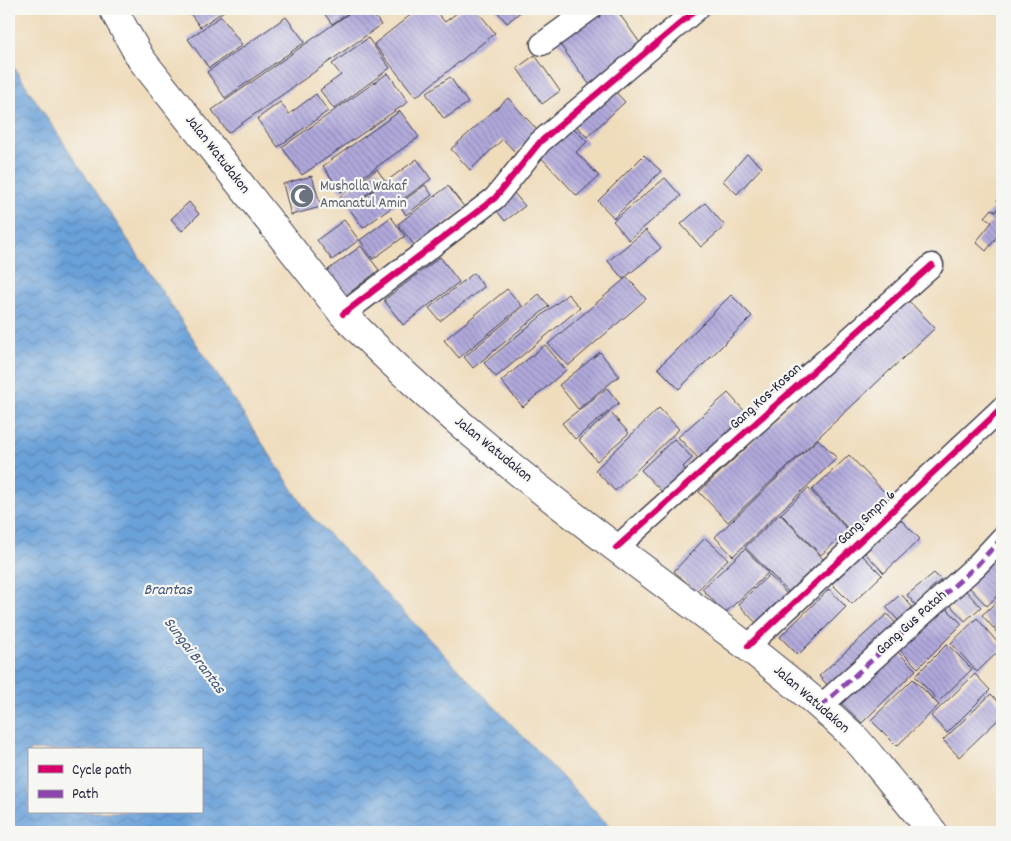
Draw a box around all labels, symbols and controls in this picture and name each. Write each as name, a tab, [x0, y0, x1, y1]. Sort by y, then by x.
street label: Jalan Watudakon	[179, 111, 255, 199]
place label: Musholla Wakaf Amanatul Amin	[320, 176, 408, 215]
mosque icon: Musholla Wakaf Amanatul Amin	[289, 183, 315, 209]
street label: Gang Kos-Kosan	[725, 359, 807, 435]
street label: Jalan Watudakon	[449, 412, 537, 488]
street label: Gang Smpn 6	[833, 485, 901, 551]
water label: Brantas	[144, 579, 194, 602]
street label: Gang Gus Patah	[872, 585, 952, 661]
water label: Sungai Brantas	[157, 613, 231, 700]
street label: Jalan Watudakon	[768, 661, 854, 739]
legend	[28, 748, 202, 814]
text: Cycle path	[72, 760, 132, 782]
text: Path	[72, 784, 98, 806]

